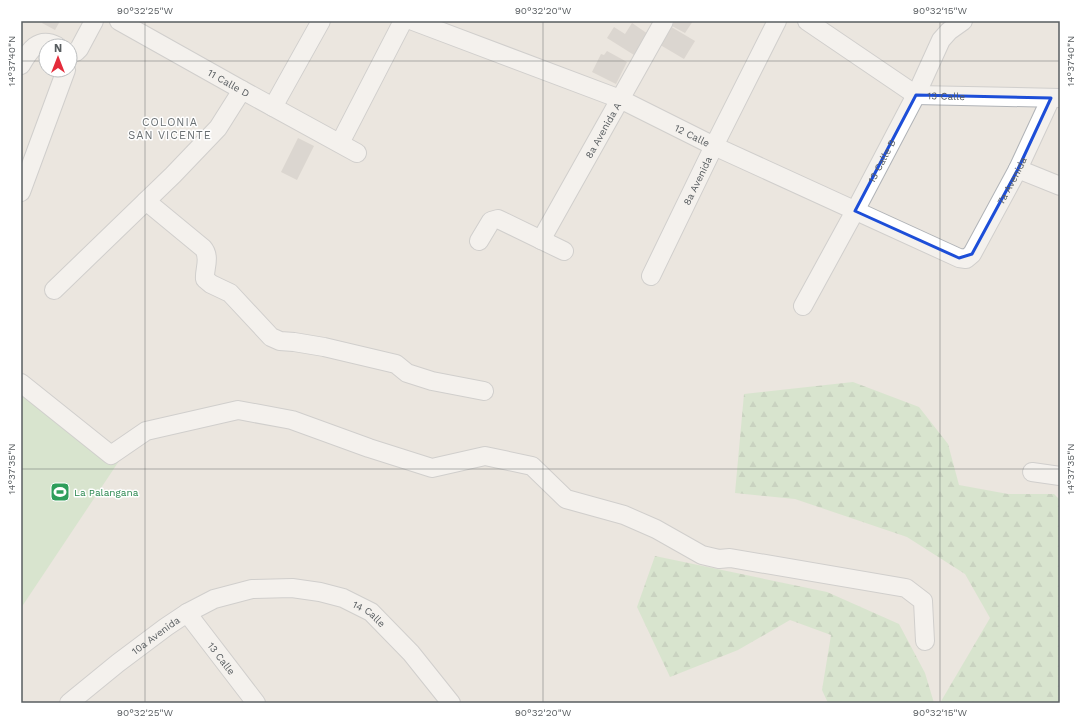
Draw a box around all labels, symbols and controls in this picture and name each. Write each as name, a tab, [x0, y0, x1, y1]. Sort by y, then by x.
text: 90°32'25"W	[117, 5, 174, 16]
text: 90°32'20"W	[515, 5, 572, 16]
text: 90°32'15"W	[913, 5, 968, 16]
text: 14°37'40"N	[6, 36, 17, 86]
text: 14°37'40"N	[1065, 36, 1076, 86]
north arrow	[38, 38, 78, 78]
text: N	[54, 42, 62, 55]
street label: 11 Calle D	[206, 67, 252, 99]
street label: 13 Calle	[927, 90, 965, 102]
street label: 8a Avenida A	[583, 100, 623, 160]
district label: COLONIA SAN VICENTE	[128, 116, 212, 142]
street label: 12 Calle	[673, 122, 712, 149]
street label: 13 Calle B	[866, 137, 898, 185]
street label: 8a Avenida	[681, 154, 714, 207]
street label: 7a Avenida	[995, 155, 1029, 206]
text: 14°37'35"N	[6, 443, 17, 495]
text: 14°37'35"N	[1065, 443, 1076, 495]
sports icon: La Palangana	[49, 481, 71, 503]
place label: La Palangana	[74, 487, 139, 498]
street label: 14 Calle	[351, 599, 388, 630]
street label: 10a Avenida	[130, 614, 182, 657]
street label: 13 Calle	[205, 640, 237, 677]
text: 90°32'25"W	[117, 707, 174, 718]
text: 90°32'20"W	[515, 707, 572, 718]
text: 90°32'15"W	[913, 707, 968, 718]

